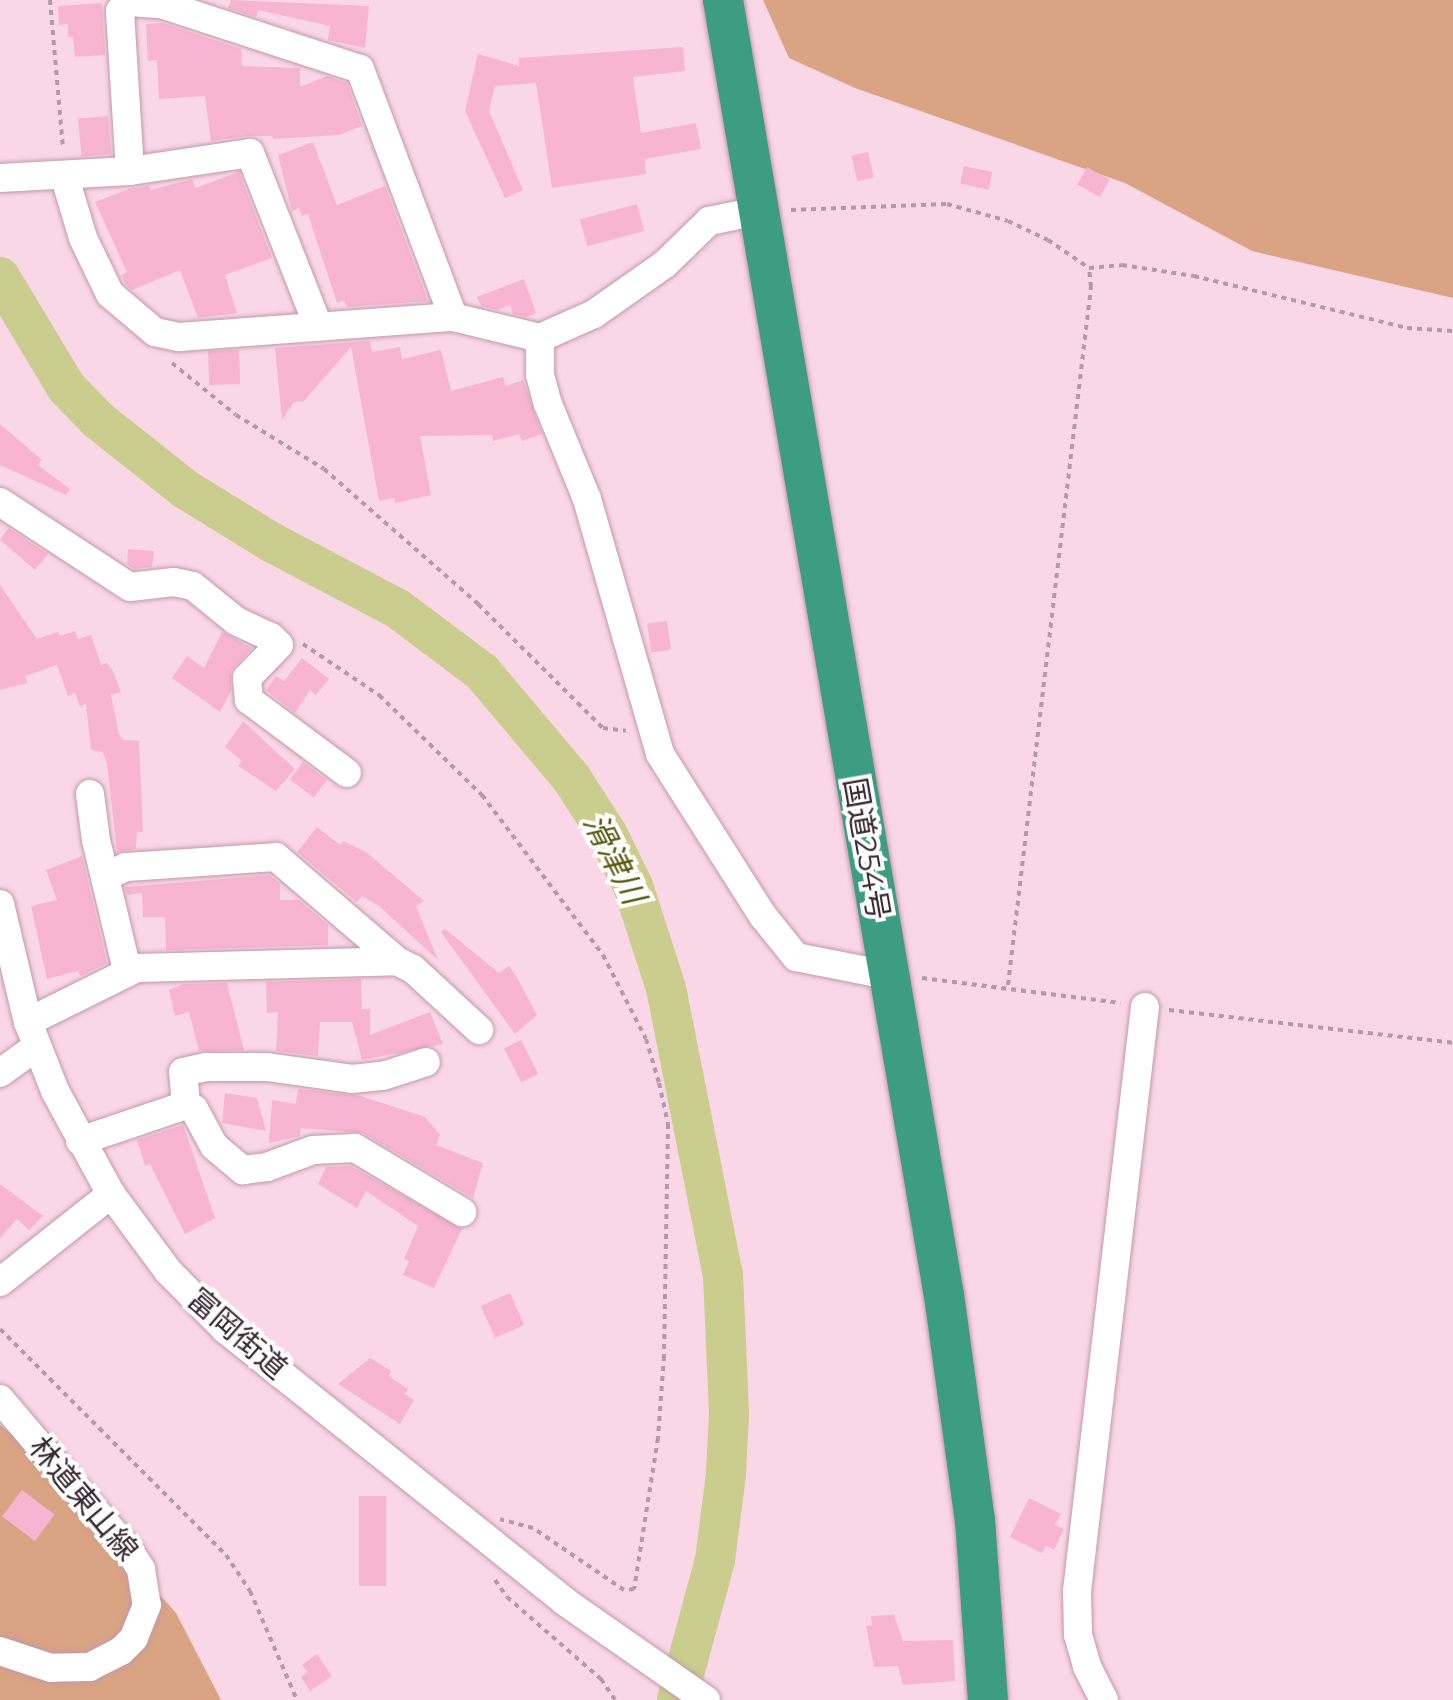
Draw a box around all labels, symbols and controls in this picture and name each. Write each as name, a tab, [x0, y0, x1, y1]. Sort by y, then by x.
street label: 国道254号	[836, 775, 896, 923]
water label: 滑津川	[575, 808, 653, 910]
street label: 富岡街道	[180, 1281, 294, 1387]
street label: 林道東山線	[21, 1430, 145, 1568]

